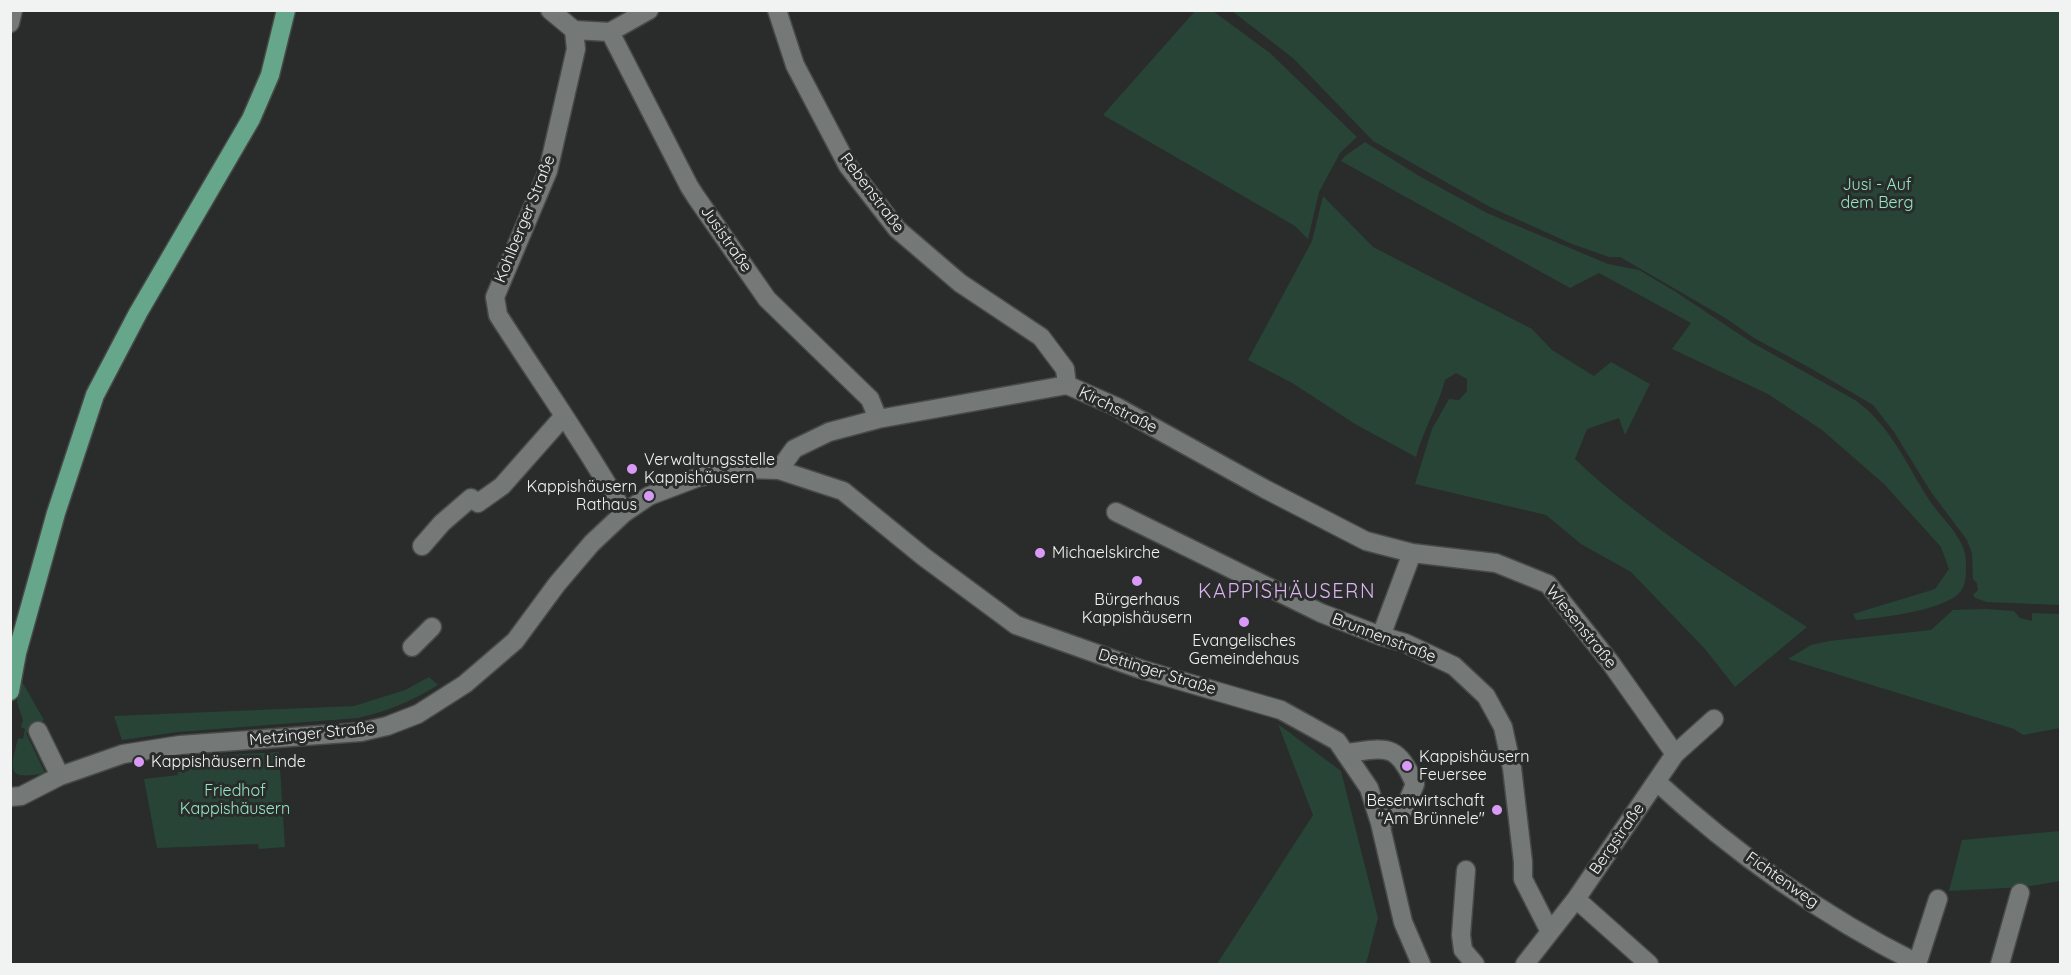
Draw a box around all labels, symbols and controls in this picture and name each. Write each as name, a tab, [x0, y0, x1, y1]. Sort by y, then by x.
street label: Rebenstraße	[836, 149, 908, 237]
street label: Kohlberger Straße	[491, 153, 559, 285]
park label: Jusi - Auf dem Berg	[1840, 175, 1914, 213]
street label: Jusistraße	[696, 202, 756, 276]
street label: Kirchstraße	[1076, 383, 1160, 437]
place label: Verwaltungsstelle Kappishäusern	[644, 450, 775, 488]
marker: Verwaltungsstelle Kappishäusern	[625, 462, 639, 476]
place label: Kappishäusern Rathaus	[527, 477, 637, 515]
marker: Kappishäusern Rathaus	[642, 489, 656, 503]
place label: Michaelskirche	[1052, 543, 1160, 563]
marker: Michaelskirche	[1033, 546, 1047, 560]
marker: Bürgerhaus Kappishäusern	[1130, 574, 1144, 588]
district label: KAPPISHÄUSERN	[1198, 580, 1376, 604]
street label: Wiesenstraße	[1542, 582, 1620, 672]
place label: Bürgerhaus Kappishäusern	[1082, 590, 1192, 628]
street label: Brunnenstraße	[1329, 609, 1439, 667]
marker: Evangelisches Gemeindehaus	[1237, 615, 1251, 629]
place label: Evangelisches Gemeindehaus	[1189, 631, 1299, 669]
street label: Dettinger Straße	[1096, 645, 1218, 699]
street label: Metzinger Straße	[248, 718, 376, 750]
place label: Kappishäusern Feuersee	[1419, 747, 1529, 785]
place label: Kappishäusern Linde	[151, 752, 306, 772]
marker: Kappishäusern Linde	[132, 755, 146, 769]
marker: Kappishäusern Feuersee	[1400, 759, 1414, 773]
park label: Friedhof Kappishäusern	[180, 781, 290, 819]
place label: Besenwirtschaft "Am Brünnele"	[1367, 791, 1485, 829]
street label: Bergstraße	[1585, 800, 1649, 878]
marker: Besenwirtschaft "Am Brünnele"	[1490, 803, 1504, 817]
street label: Fichtenweg	[1742, 848, 1822, 912]

